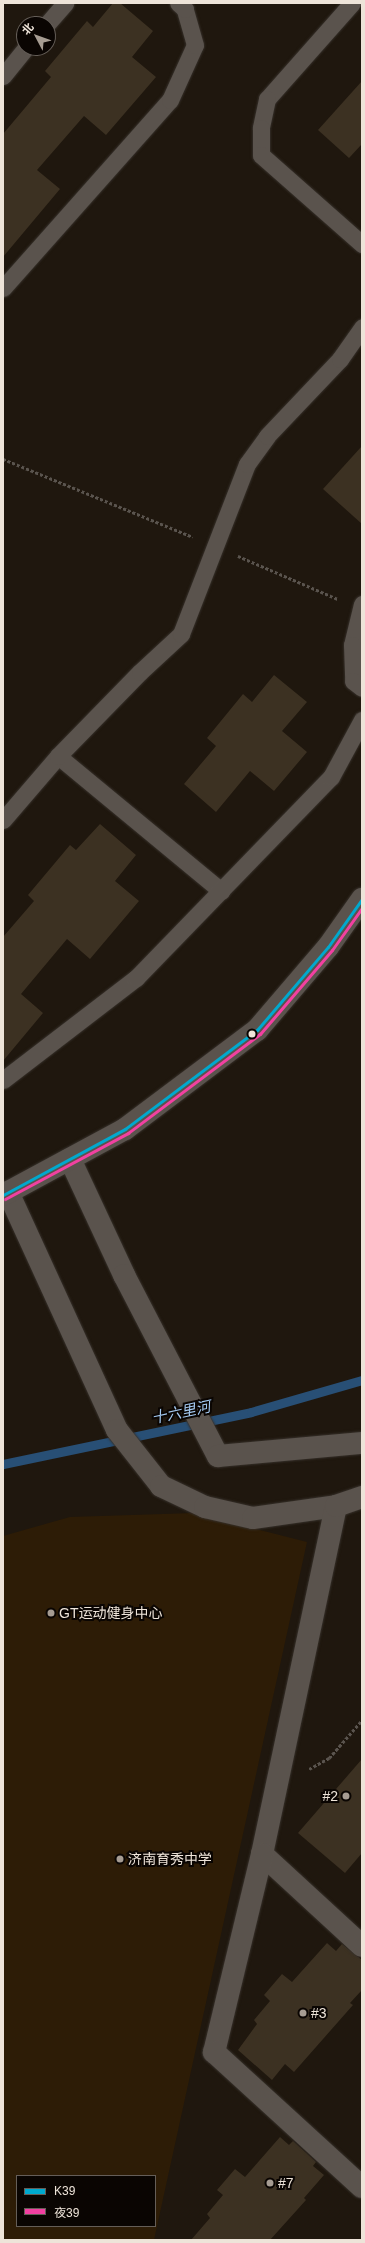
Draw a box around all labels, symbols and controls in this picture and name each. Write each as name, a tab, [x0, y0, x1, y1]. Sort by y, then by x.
north arrow	[16, 16, 56, 56]
text: 北	[20, 21, 36, 37]
unlabelled marker	[247, 1029, 257, 1039]
water label: 十六里河	[150, 1397, 212, 1427]
place label: GT运动健身中心	[59, 1605, 162, 1621]
marker: GT运动健身中心	[46, 1608, 56, 1618]
place label: #2	[322, 1788, 338, 1804]
marker: #2	[341, 1791, 351, 1801]
place label: 济南育秀中学	[128, 1851, 212, 1867]
marker: 济南育秀中学	[115, 1854, 125, 1864]
place label: #3	[311, 2005, 327, 2021]
marker: #3	[298, 2008, 308, 2018]
legend	[16, 2175, 156, 2227]
place label: #7	[278, 2175, 294, 2191]
marker: #7	[265, 2178, 275, 2188]
text: K39	[54, 2184, 75, 2198]
text: 夜39	[54, 2206, 79, 2220]

